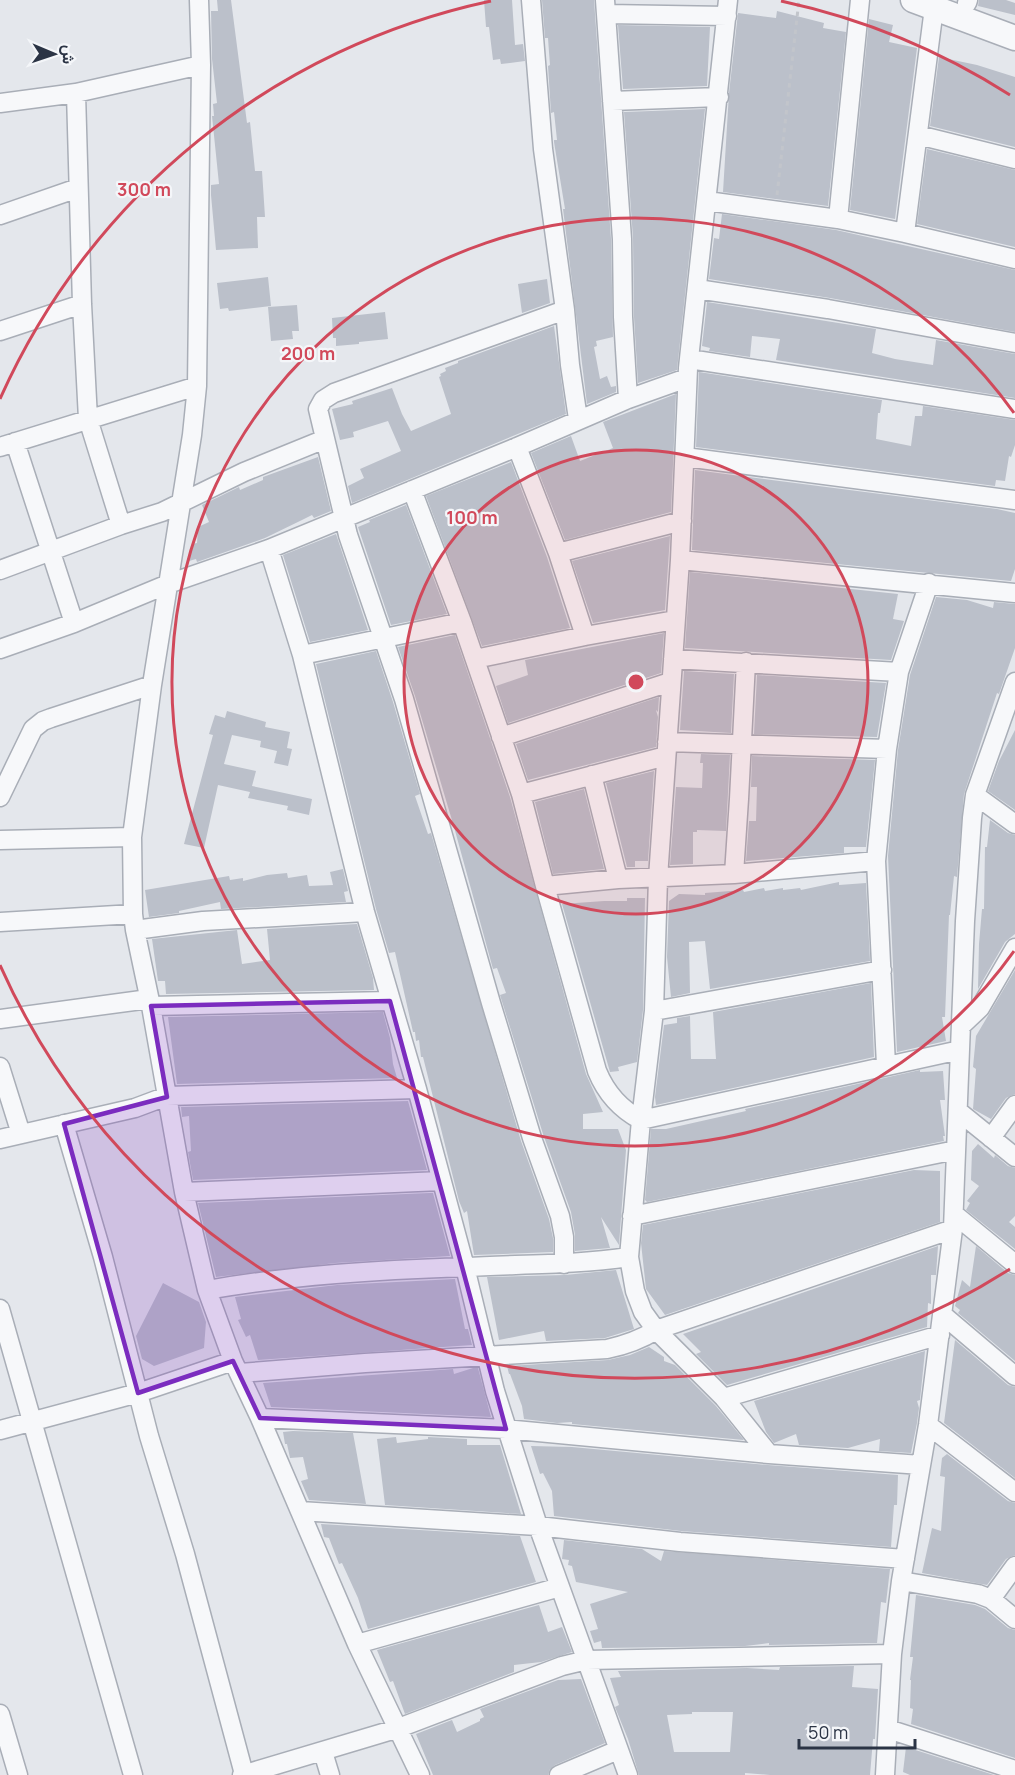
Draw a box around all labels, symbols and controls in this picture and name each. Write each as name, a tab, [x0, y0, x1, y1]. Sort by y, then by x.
north arrow	[24, 24, 84, 84]
text: ش	[58, 45, 80, 65]
text: 300 m	[117, 177, 171, 201]
text: 200 m	[281, 341, 335, 365]
text: 100 m	[446, 505, 498, 529]
centre of rings	[626, 672, 646, 692]
scale bar	[799, 1712, 914, 1750]
text: 50 m	[808, 1720, 848, 1744]

